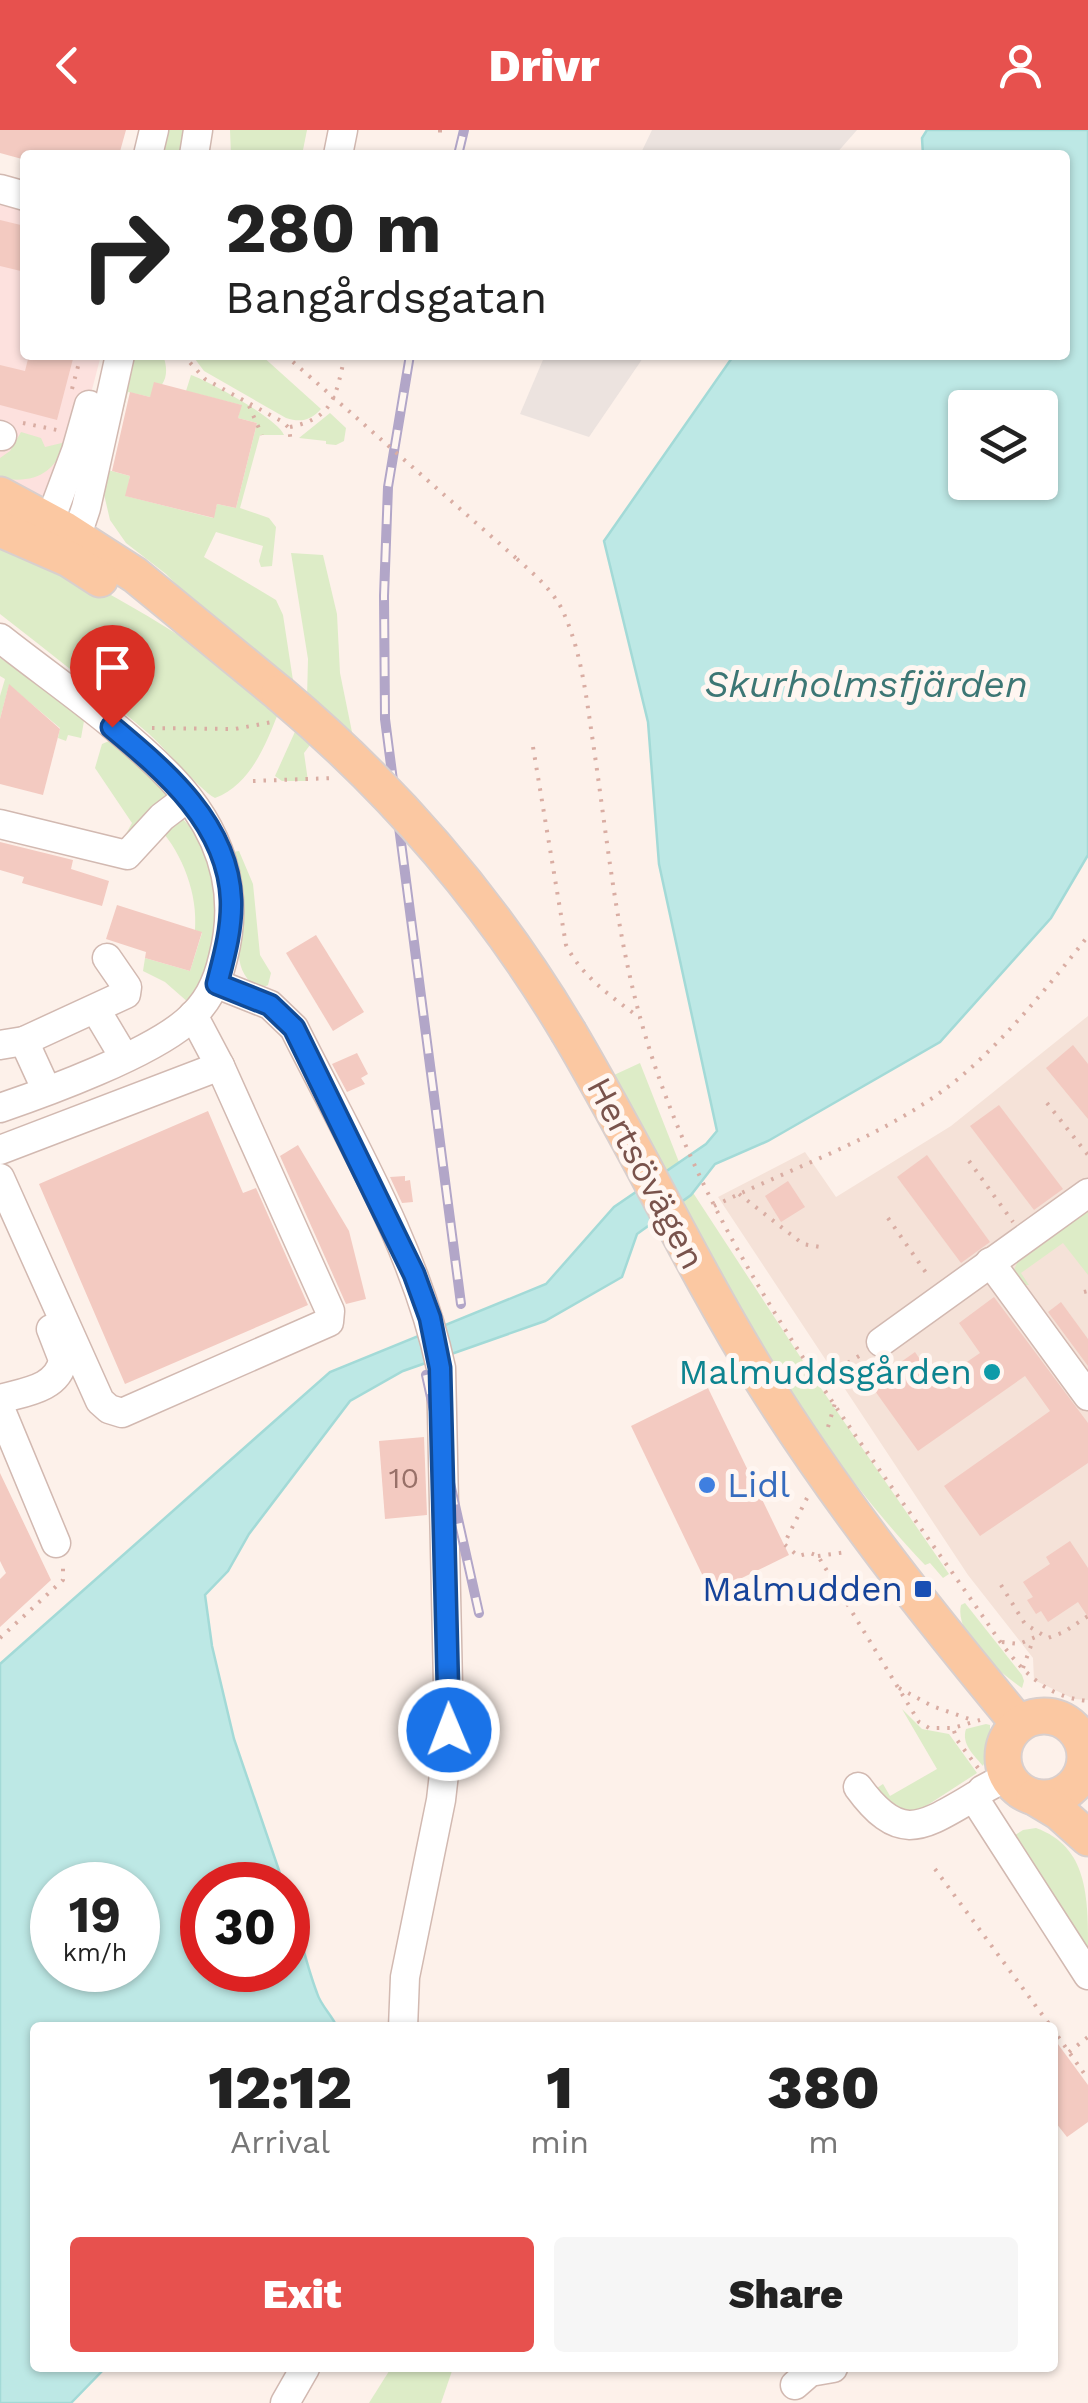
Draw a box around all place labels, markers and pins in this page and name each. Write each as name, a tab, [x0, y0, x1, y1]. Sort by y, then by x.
pin	[70, 625, 155, 728]
place label: Malmuddsgården	[679, 1351, 972, 1393]
marker: Malmuddsgården	[981, 1361, 1003, 1383]
place label: Lidl	[727, 1464, 790, 1506]
marker: Lidl	[696, 1474, 718, 1496]
place label: Malmudden	[702, 1568, 903, 1610]
marker: Malmudden	[912, 1578, 934, 1600]

